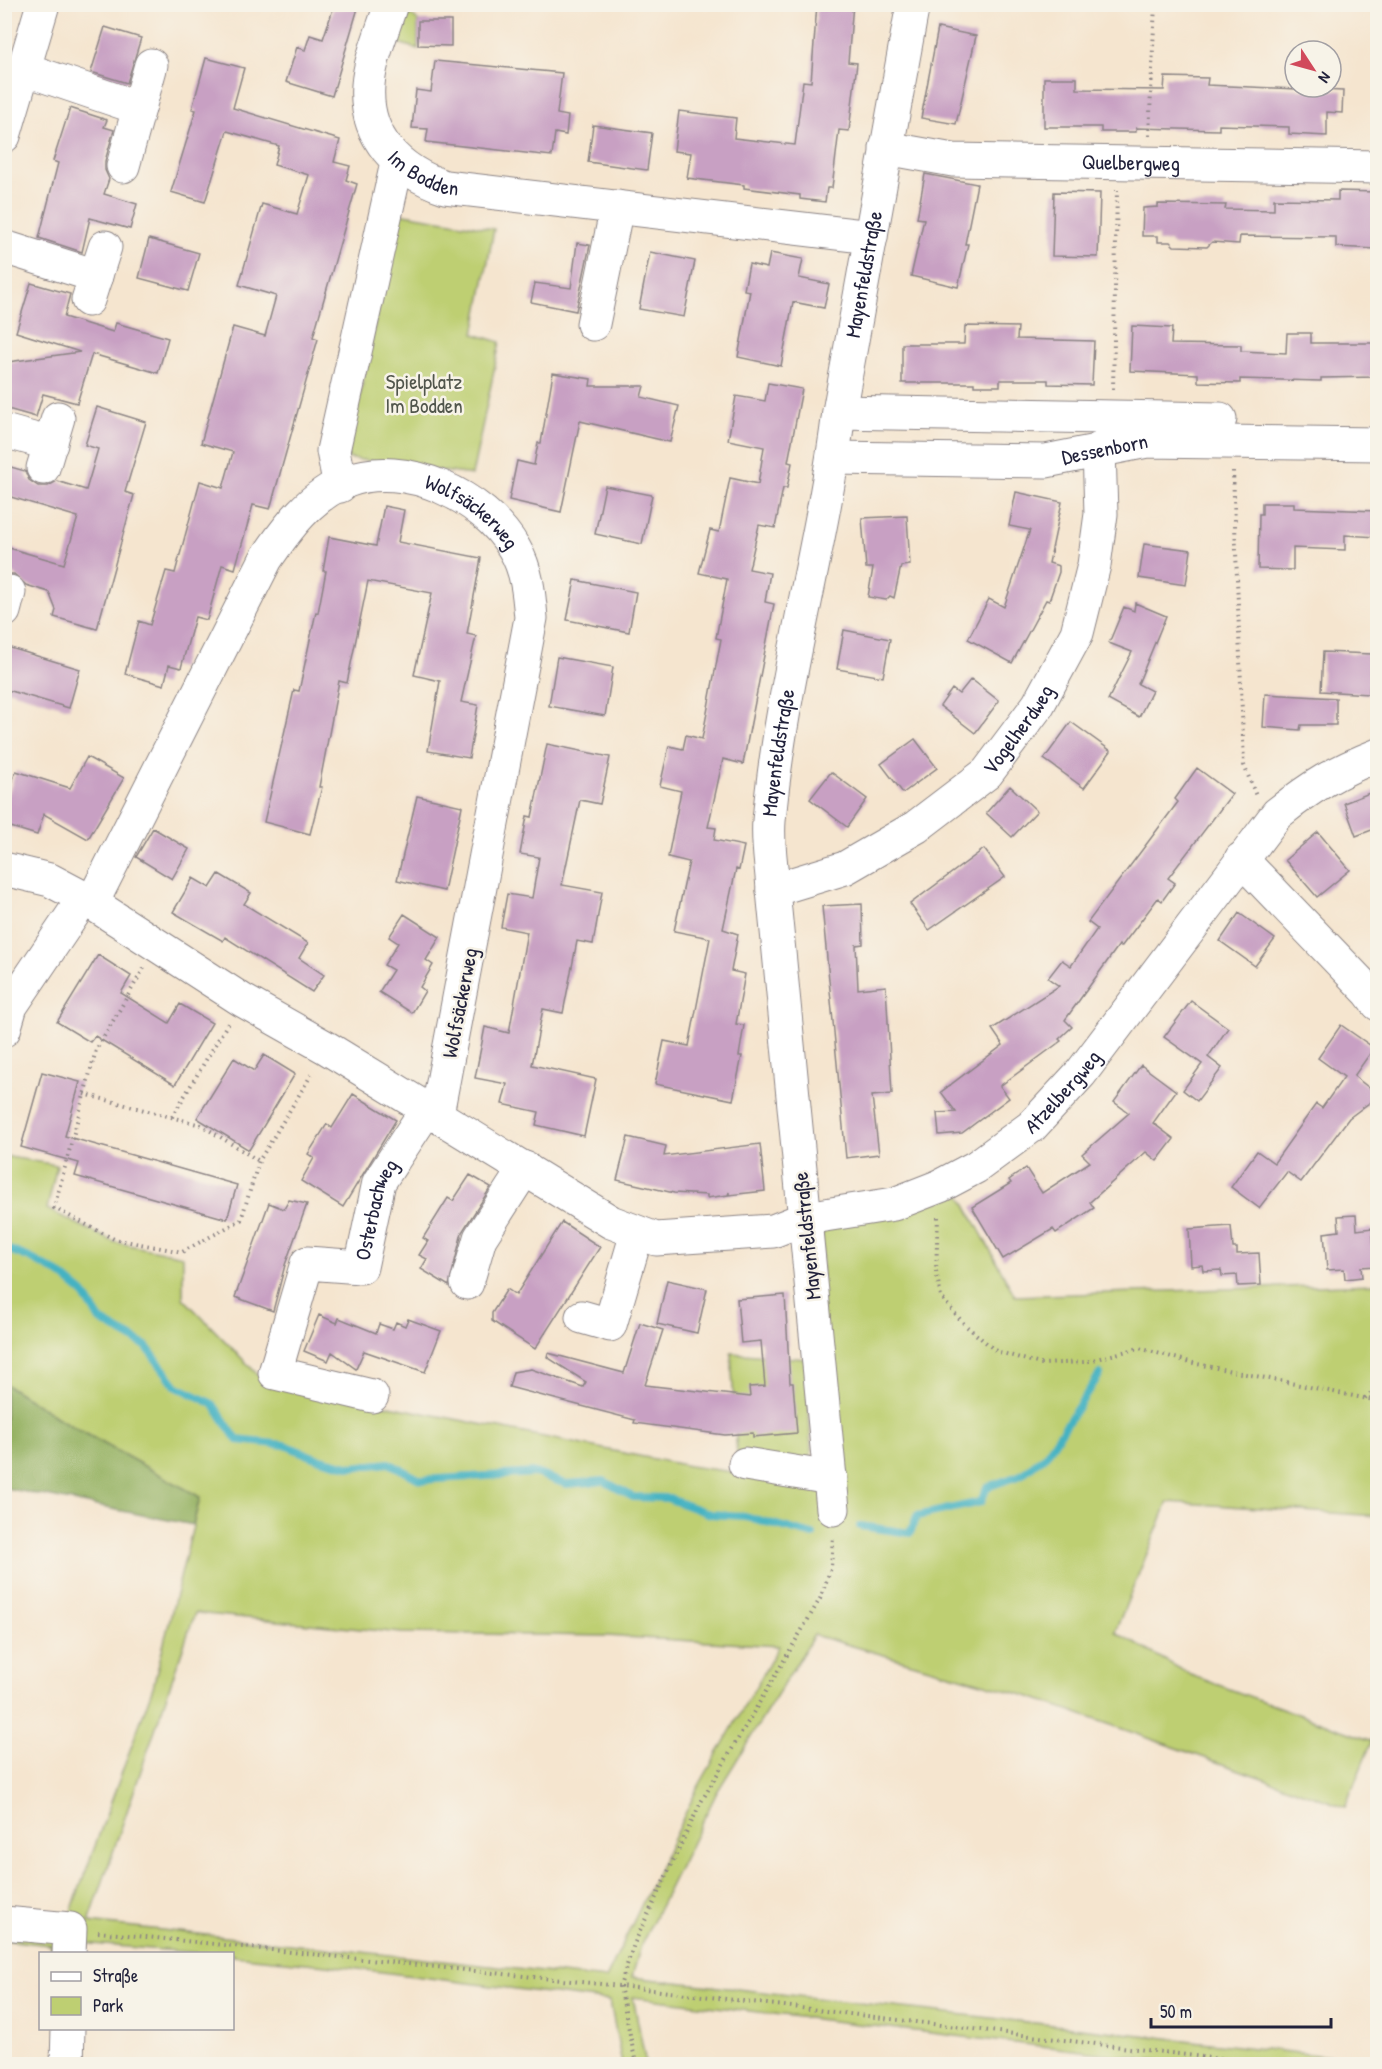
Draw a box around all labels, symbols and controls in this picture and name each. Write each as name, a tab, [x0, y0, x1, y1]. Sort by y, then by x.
north arrow	[1283, 39, 1343, 99]
text: N	[1313, 68, 1337, 88]
street label: Im Bodden	[381, 143, 460, 203]
street label: Quelbergweg	[1082, 147, 1180, 178]
street label: Mayenfeldstraße	[838, 209, 889, 340]
park label: Spielplatz Im Bodden	[385, 367, 463, 420]
street label: Dessenborn	[1059, 426, 1150, 472]
street label: Wolfsäckerweg	[421, 467, 526, 555]
street label: Vogelherdweg	[976, 680, 1060, 780]
street label: Mayenfeldstraße	[754, 687, 801, 818]
street label: Wolfsäckerweg	[435, 945, 484, 1060]
street label: Atzelbergweg	[1019, 1044, 1107, 1140]
street label: Osterbachweg	[348, 1153, 404, 1263]
street label: Mayenfeldstraße	[785, 1171, 828, 1301]
legend	[39, 1952, 234, 2030]
text: Straße	[93, 1963, 138, 1988]
scale bar	[1151, 1991, 1331, 2029]
text: Park	[93, 1993, 124, 2018]
text: 50 m	[1160, 1999, 1192, 2024]

